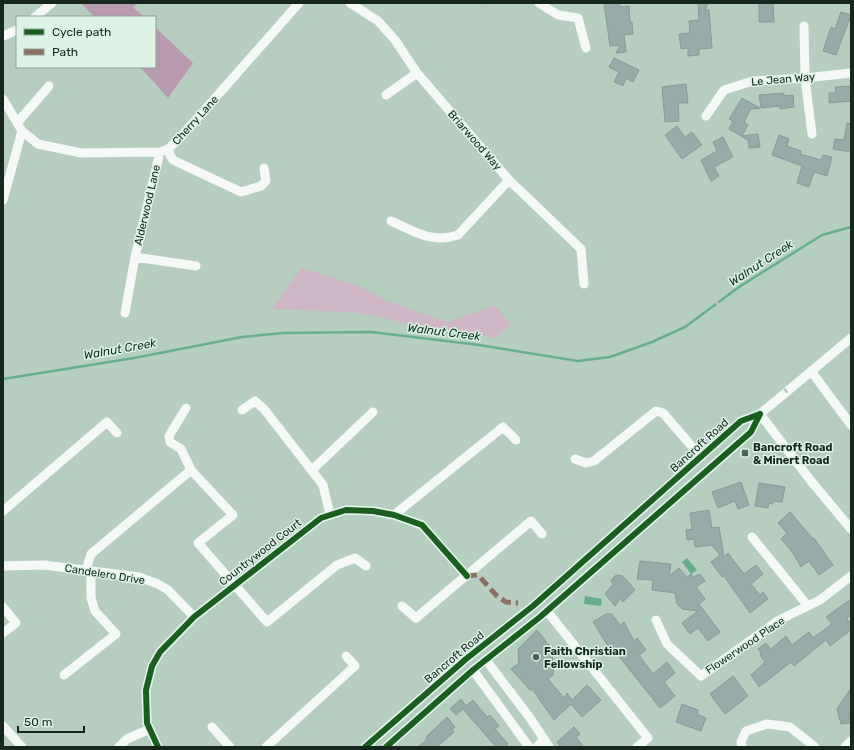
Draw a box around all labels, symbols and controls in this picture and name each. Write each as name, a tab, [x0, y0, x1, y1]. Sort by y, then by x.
legend	[16, 16, 156, 68]
text: Cycle path	[52, 25, 111, 39]
text: Path	[52, 45, 78, 59]
street label: Le Jean Way	[751, 70, 815, 89]
street label: Cherry Lane	[170, 93, 221, 148]
street label: Briarwood Way	[445, 108, 504, 173]
street label: Alderwood Lane	[132, 163, 163, 247]
water label: Walnut Creek	[726, 237, 796, 289]
water label: Walnut Creek	[407, 321, 482, 344]
water label: Walnut Creek	[83, 336, 158, 362]
street label: Bancroft Road	[668, 416, 731, 475]
place label: Bancroft Road & Minert Road	[753, 441, 832, 467]
marker: Bancroft Road & Minert Road	[740, 448, 750, 458]
street label: Countrywood Court	[217, 516, 305, 589]
street label: Candelero Drive	[64, 562, 146, 587]
street label: Flowerwood Place	[703, 614, 787, 677]
street label: Bancroft Road	[422, 629, 487, 686]
place label: Faith Christian Fellowship	[544, 645, 626, 671]
marker: Faith Christian Fellowship	[531, 652, 541, 662]
scale bar	[18, 708, 84, 734]
text: 50 m	[24, 715, 52, 729]

